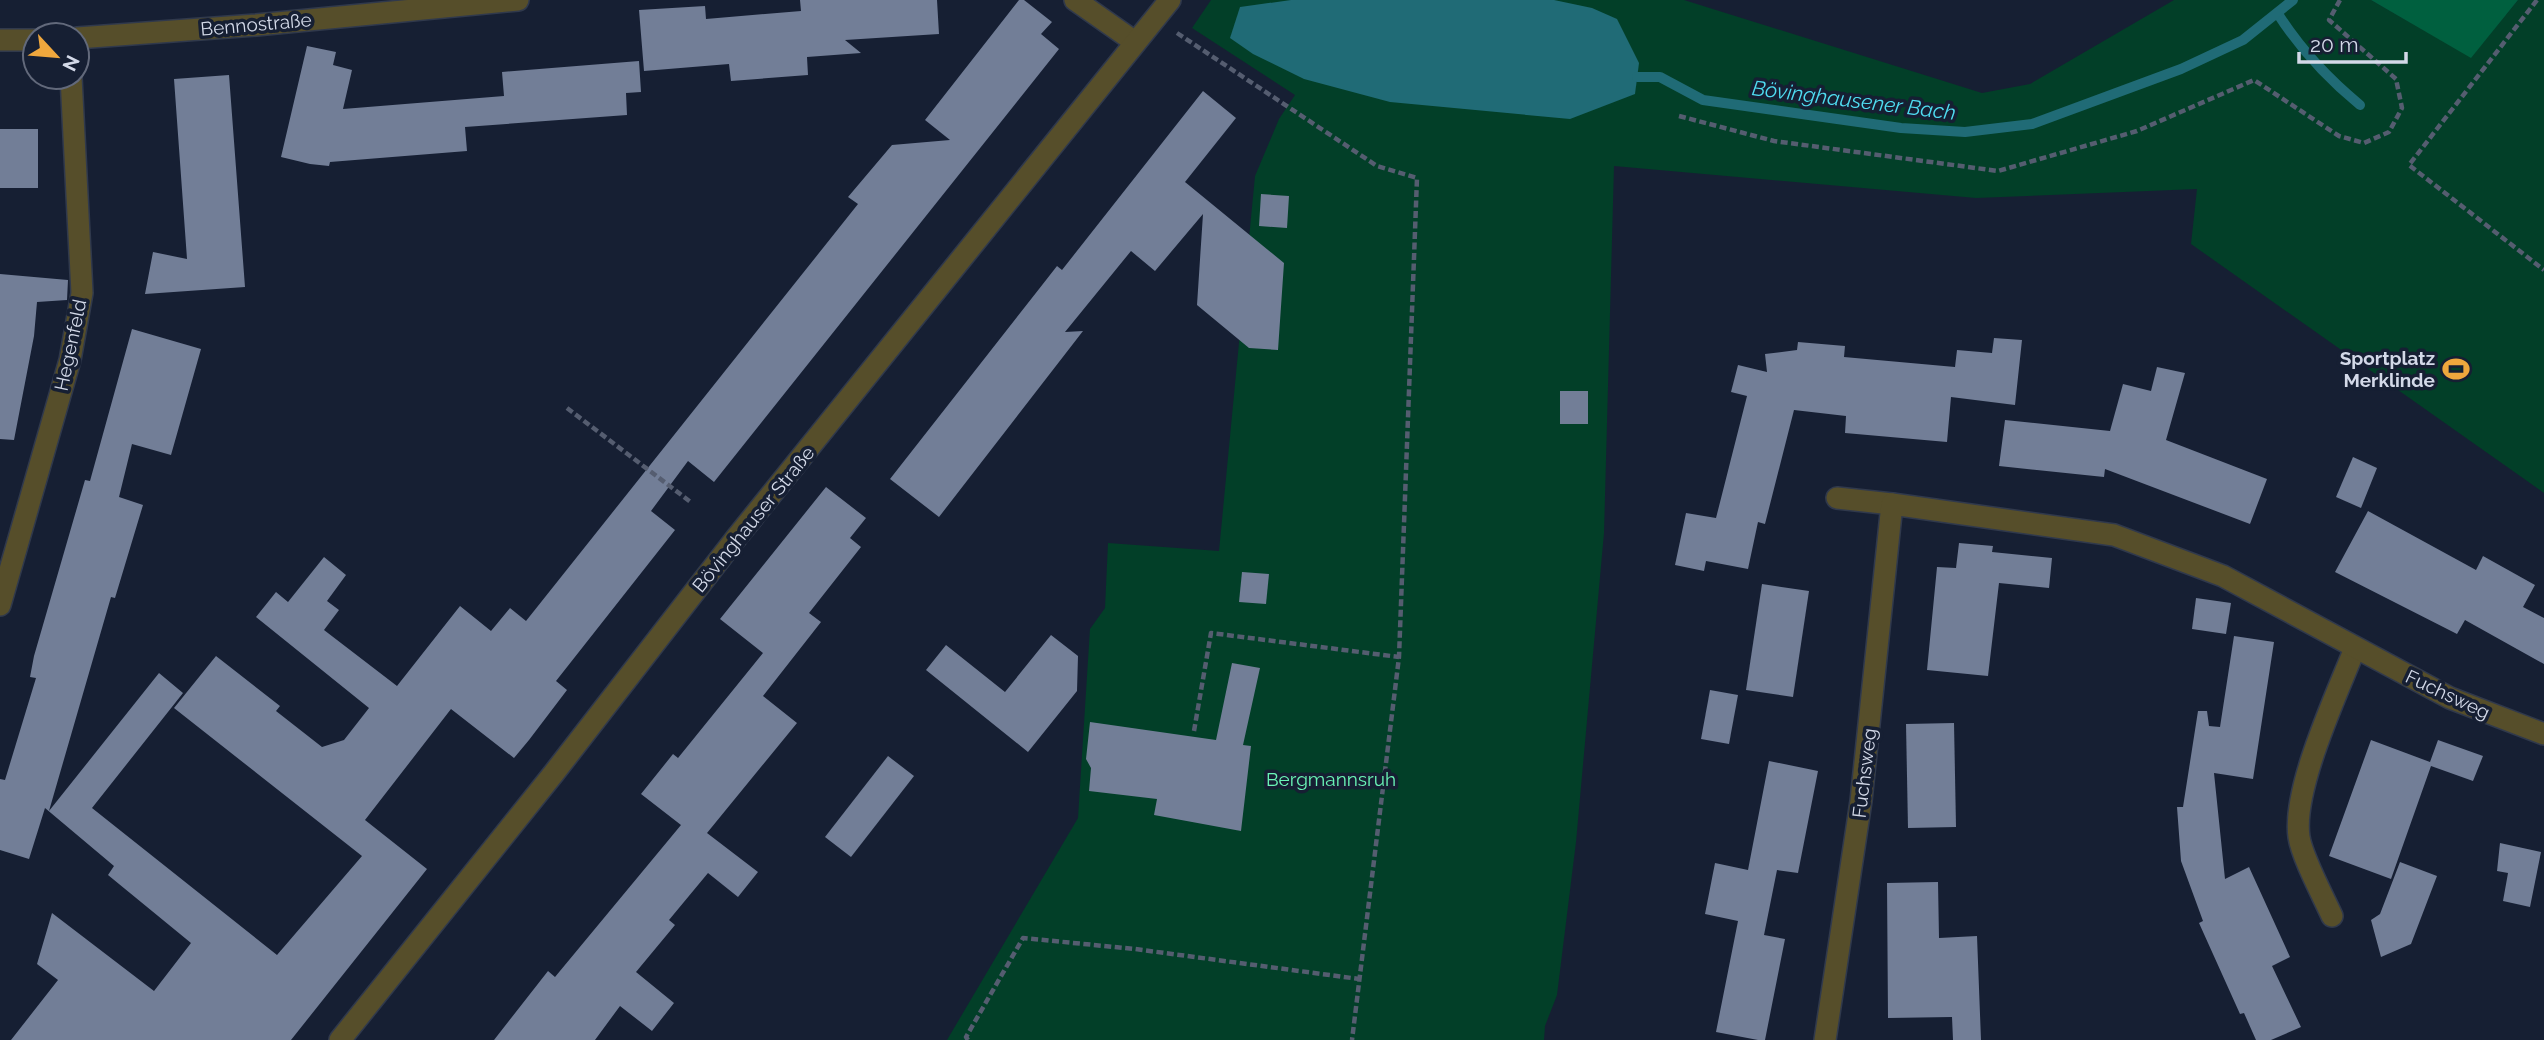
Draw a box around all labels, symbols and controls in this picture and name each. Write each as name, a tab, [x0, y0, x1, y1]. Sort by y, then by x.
street label: Bennostraße	[200, 8, 312, 40]
north arrow	[21, 21, 91, 91]
scale bar	[2299, 21, 2406, 65]
text: 20 m	[2310, 32, 2358, 57]
text: N	[58, 52, 84, 75]
water label: Bövinghausener Bach	[1751, 75, 1957, 125]
street label: Hegenfeld	[50, 297, 90, 393]
place label: Sportplatz Merklinde	[2340, 347, 2435, 391]
sports icon: Sportplatz Merklinde	[2441, 354, 2471, 384]
street label: Bövinghauser Straße	[687, 442, 819, 596]
street label: Fuchsweg	[2402, 665, 2494, 723]
street label: Fuchsweg	[1848, 727, 1880, 819]
park label: Bergmannsruh	[1266, 768, 1396, 790]

